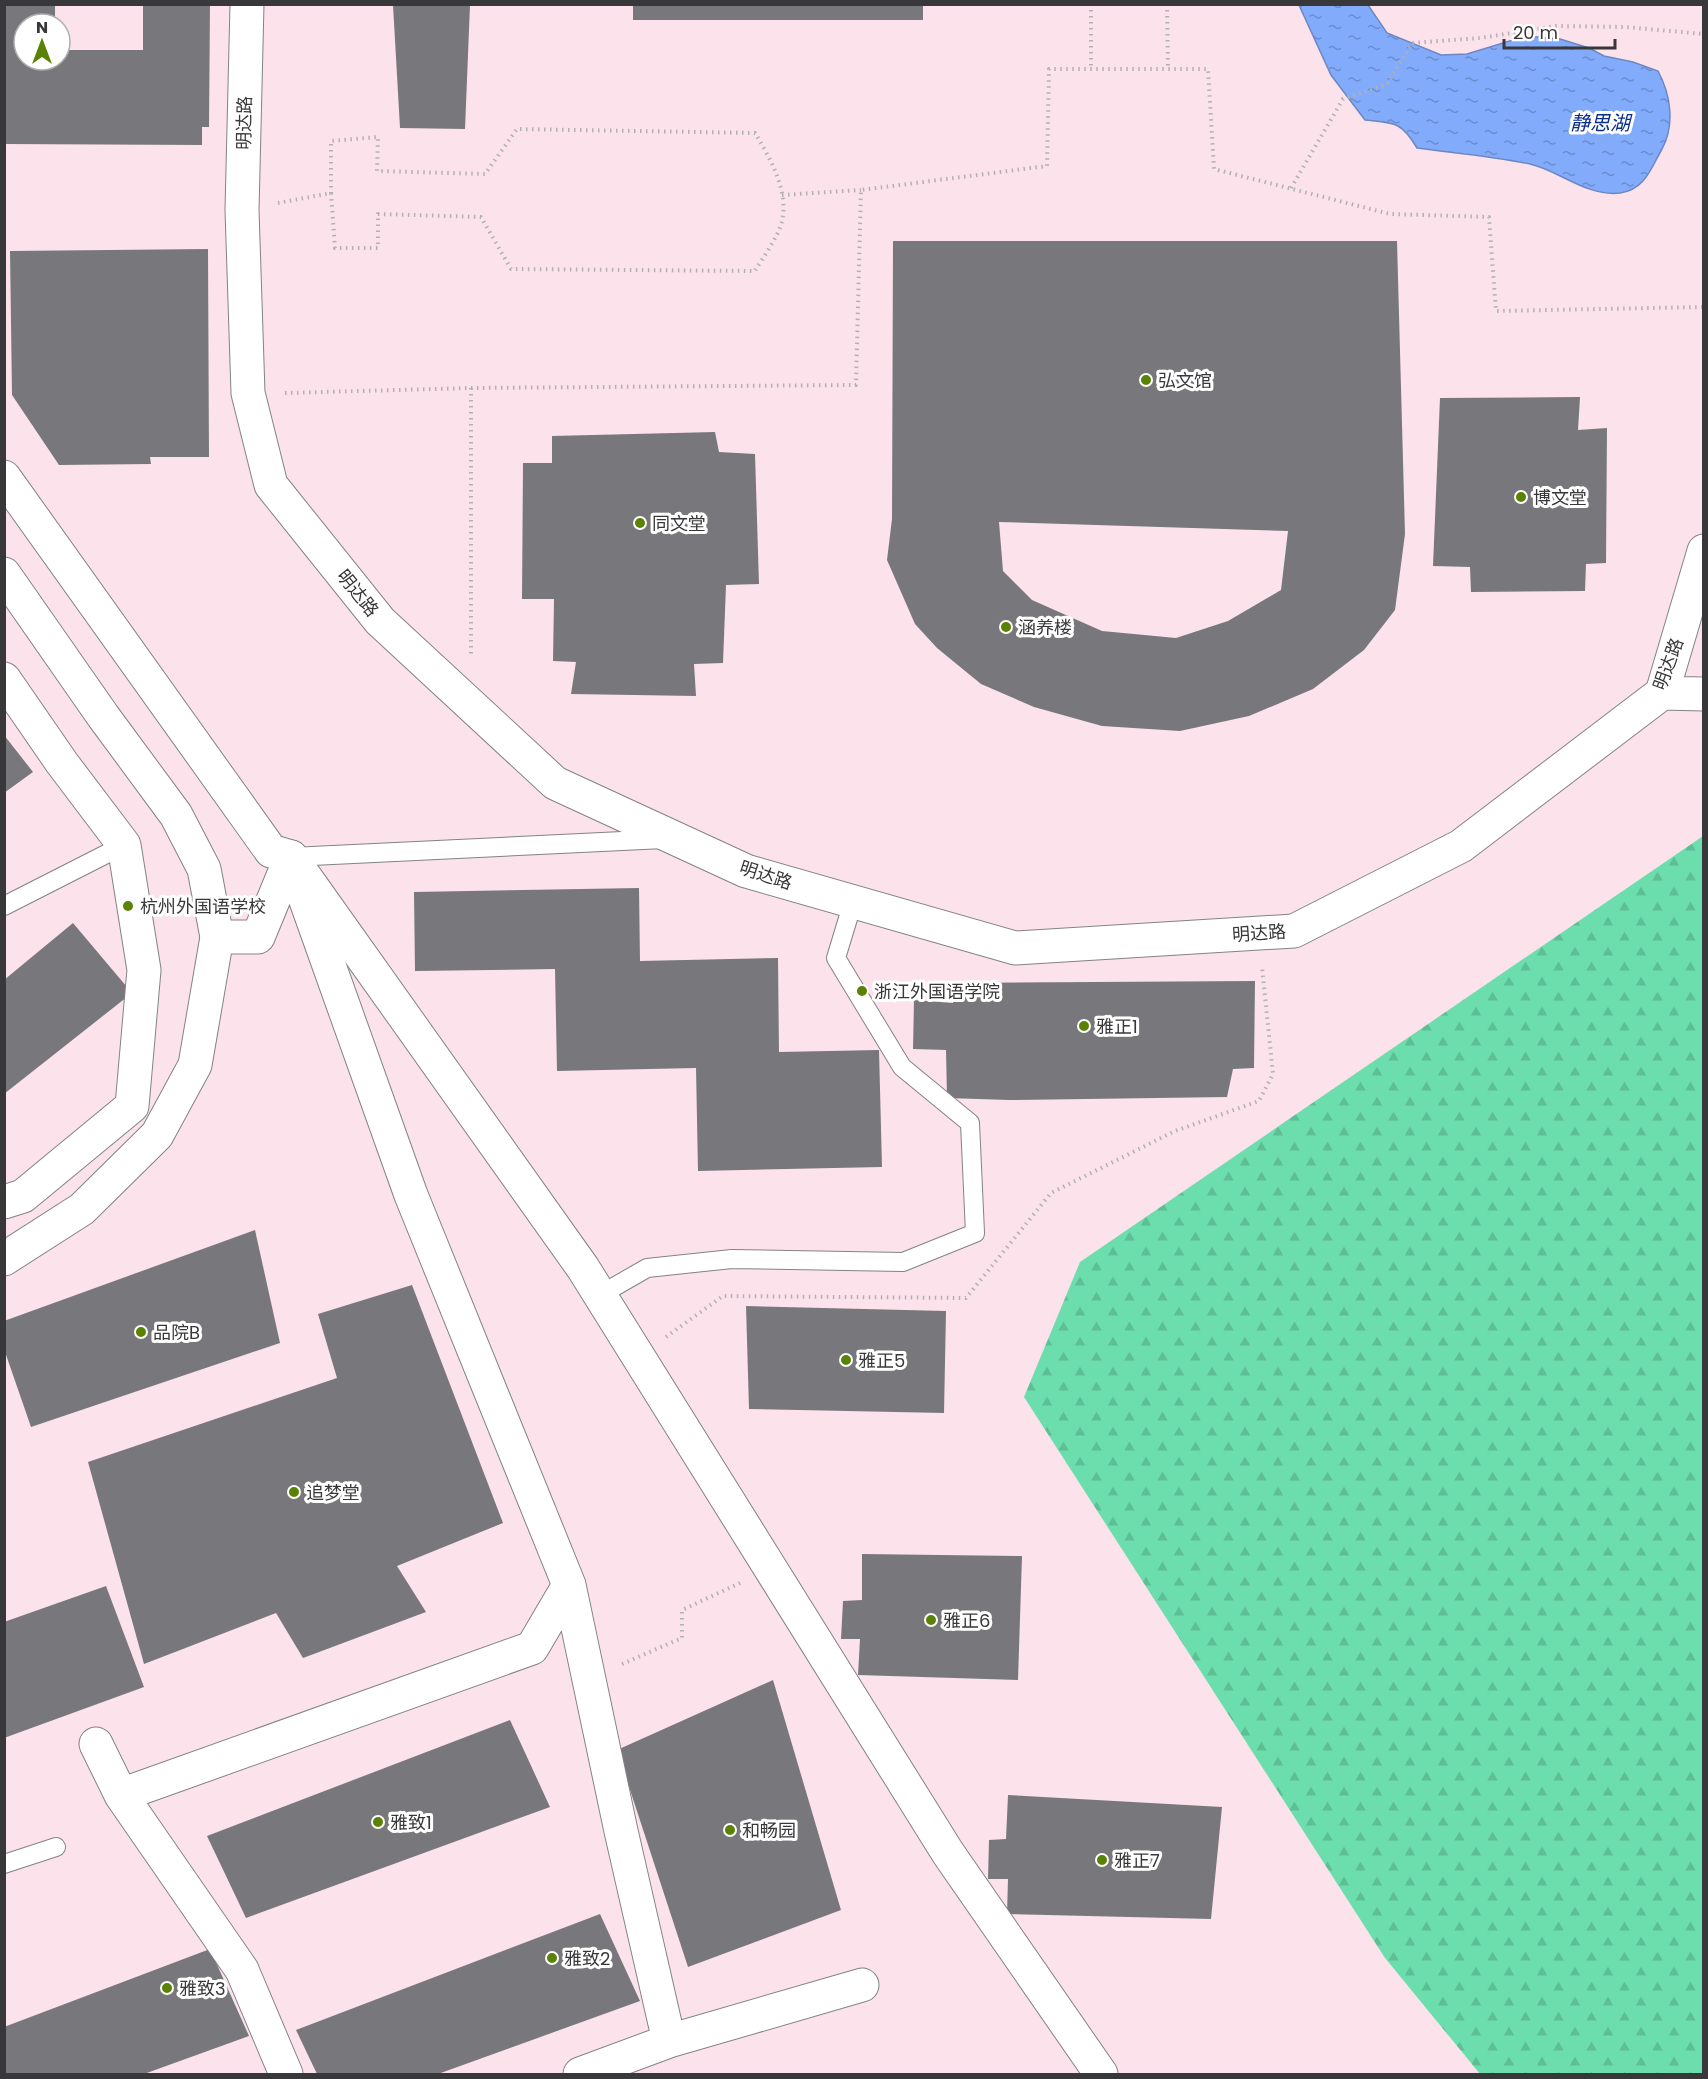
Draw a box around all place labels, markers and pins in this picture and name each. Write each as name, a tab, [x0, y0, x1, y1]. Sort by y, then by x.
place label: 弘文馆	[1158, 368, 1212, 393]
marker: 弘文馆	[1139, 373, 1153, 387]
place label: 博文堂	[1533, 485, 1587, 510]
marker: 博文堂	[1514, 490, 1528, 504]
place label: 同文堂	[652, 511, 706, 536]
marker: 同文堂	[633, 516, 647, 530]
place label: 涵养楼	[1018, 615, 1072, 640]
marker: 涵养楼	[999, 620, 1013, 634]
place label: 杭州外国语学校	[140, 894, 266, 919]
marker: 杭州外国语学校	[121, 899, 135, 913]
place label: 浙江外国语学院	[874, 979, 1000, 1004]
marker: 浙江外国语学院	[855, 984, 869, 998]
place label: 雅正1	[1096, 1014, 1138, 1039]
marker: 雅正1	[1077, 1019, 1091, 1033]
place label: 品院B	[153, 1320, 200, 1345]
marker: 品院B	[134, 1325, 148, 1339]
place label: 雅正5	[858, 1348, 905, 1373]
marker: 雅正5	[839, 1353, 853, 1367]
place label: 追梦堂	[306, 1480, 360, 1505]
marker: 追梦堂	[287, 1485, 301, 1499]
place label: 雅正6	[943, 1608, 990, 1633]
marker: 雅正6	[924, 1613, 938, 1627]
place label: 雅致1	[390, 1810, 432, 1835]
marker: 雅致1	[371, 1815, 385, 1829]
place label: 和畅园	[742, 1818, 796, 1843]
marker: 和畅园	[723, 1823, 737, 1837]
place label: 雅正7	[1114, 1848, 1160, 1873]
marker: 雅正7	[1095, 1853, 1109, 1867]
place label: 雅致2	[564, 1946, 610, 1971]
marker: 雅致2	[545, 1951, 559, 1965]
place label: 雅致3	[179, 1976, 226, 2001]
marker: 雅致3	[160, 1981, 174, 1995]

